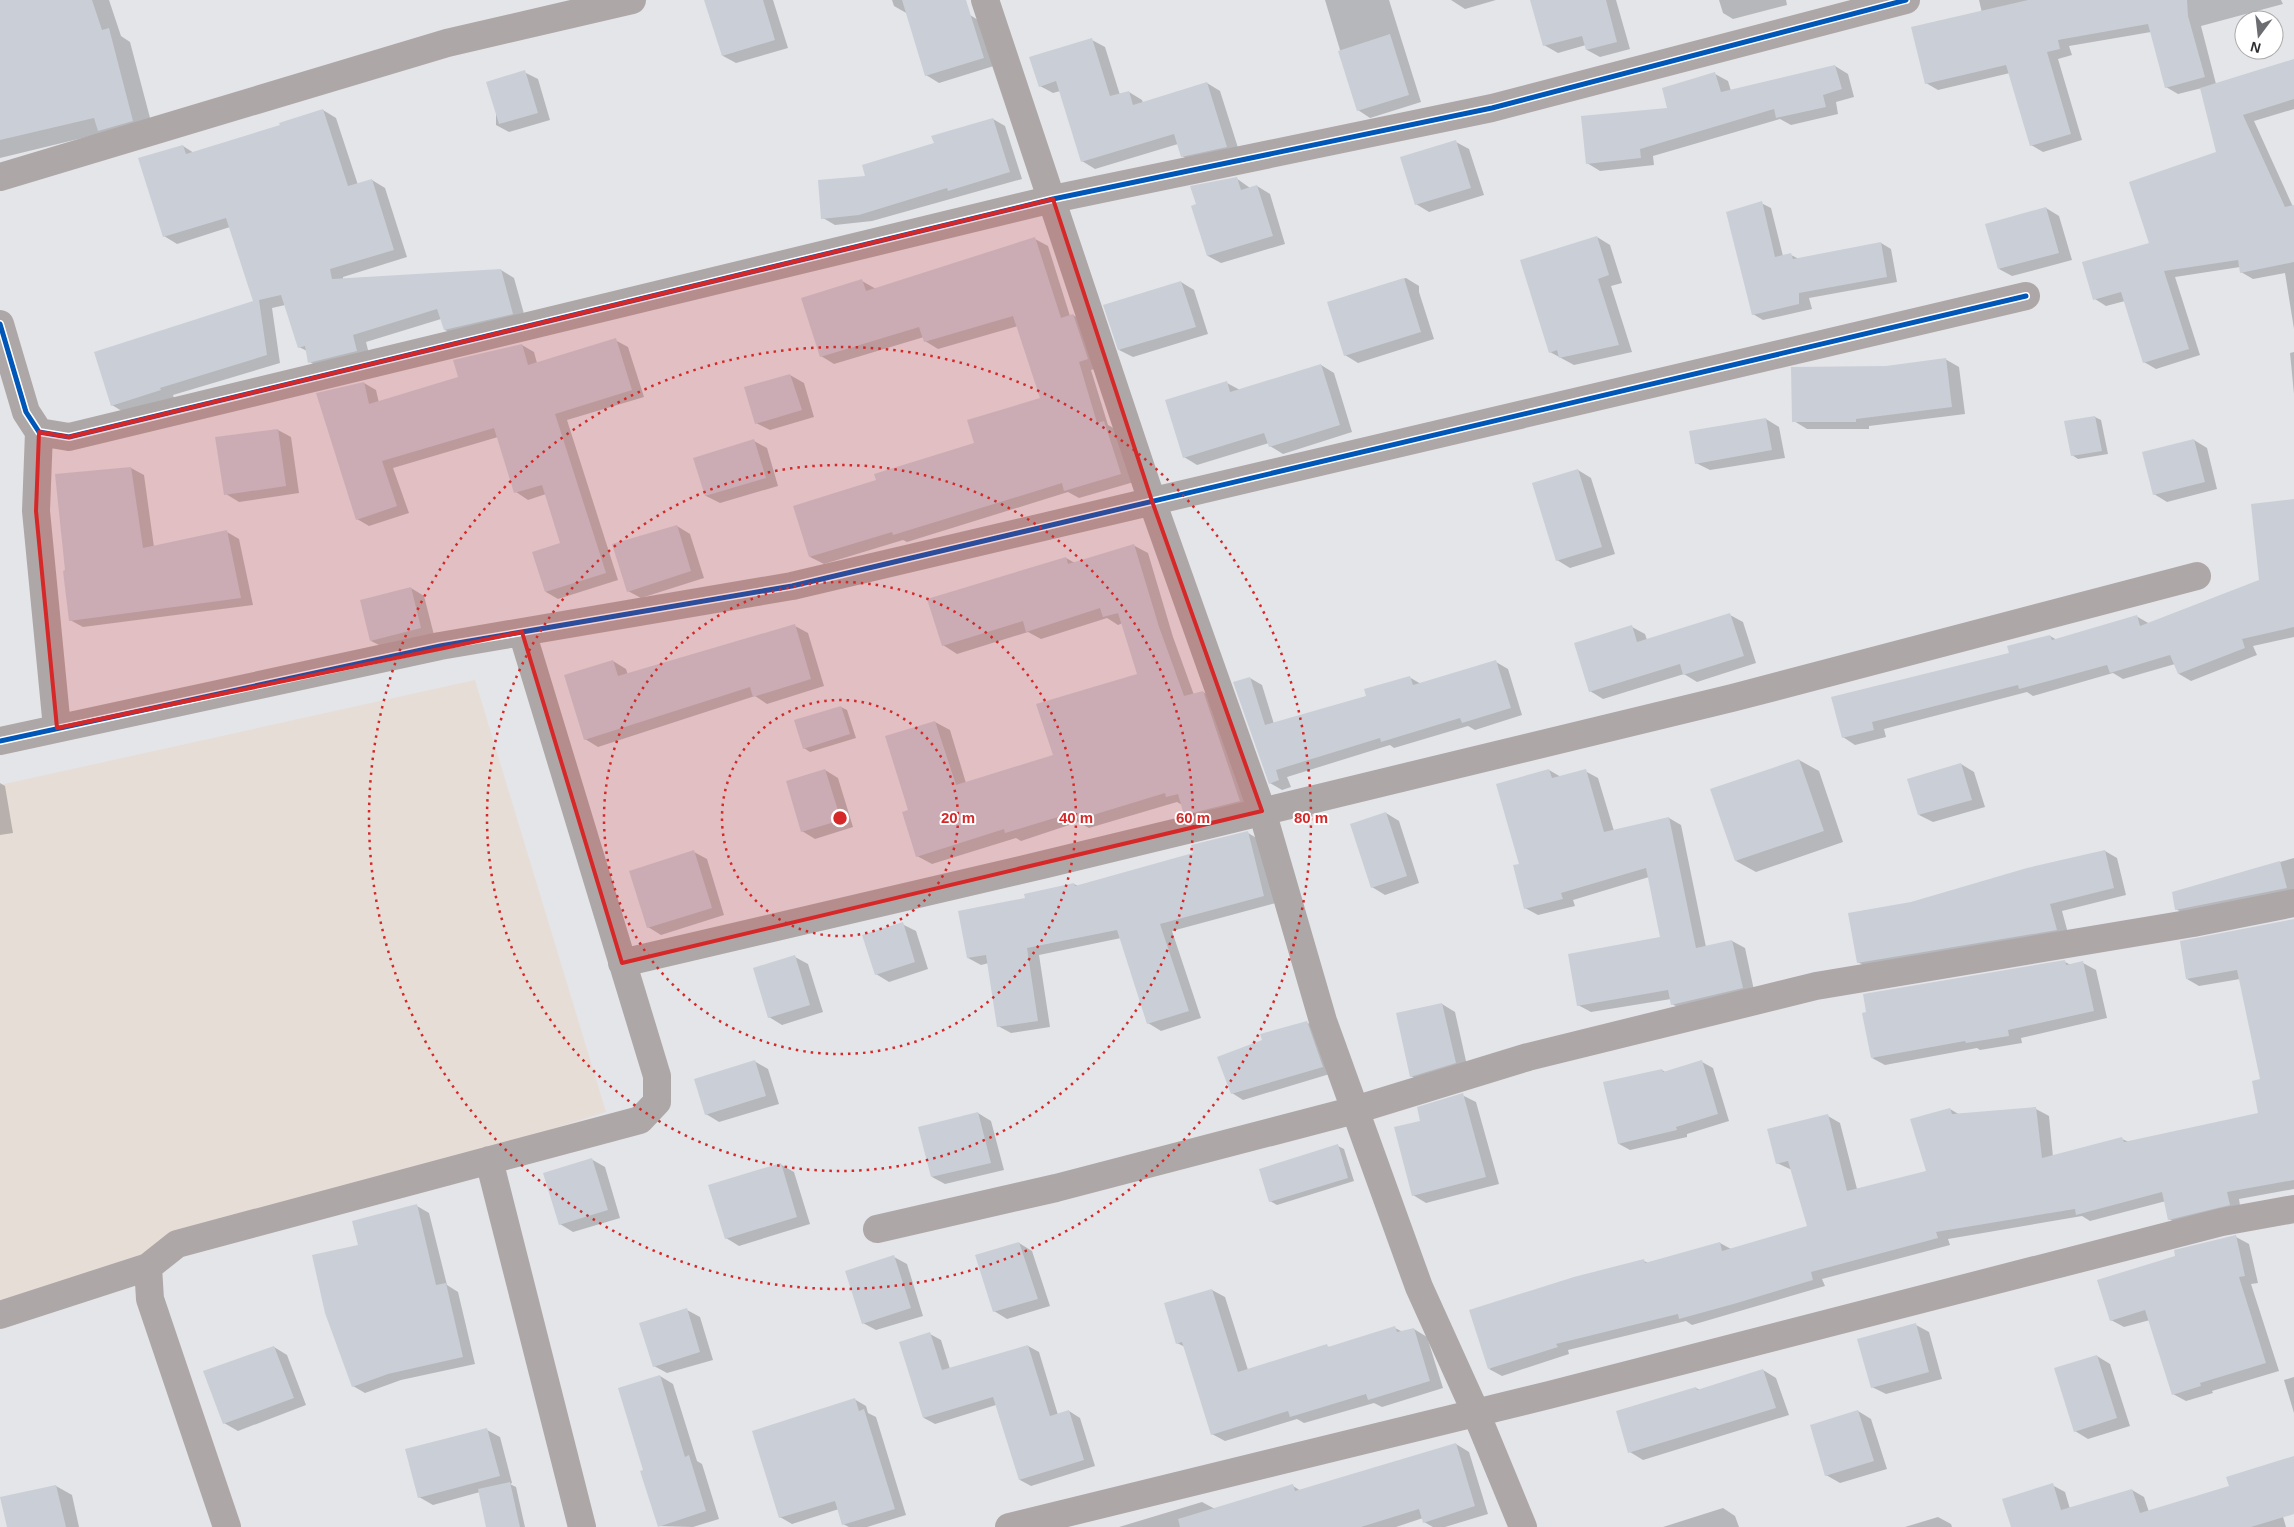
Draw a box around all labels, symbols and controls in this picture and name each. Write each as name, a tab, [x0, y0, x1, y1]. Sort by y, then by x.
north arrow	[2234, 10, 2284, 60]
text: N	[2249, 39, 2263, 57]
centre of rings	[831, 809, 849, 827]
text: 20 m	[941, 809, 975, 826]
text: 40 m	[1059, 809, 1093, 826]
text: 60 m	[1176, 809, 1210, 826]
text: 80 m	[1294, 809, 1328, 826]

